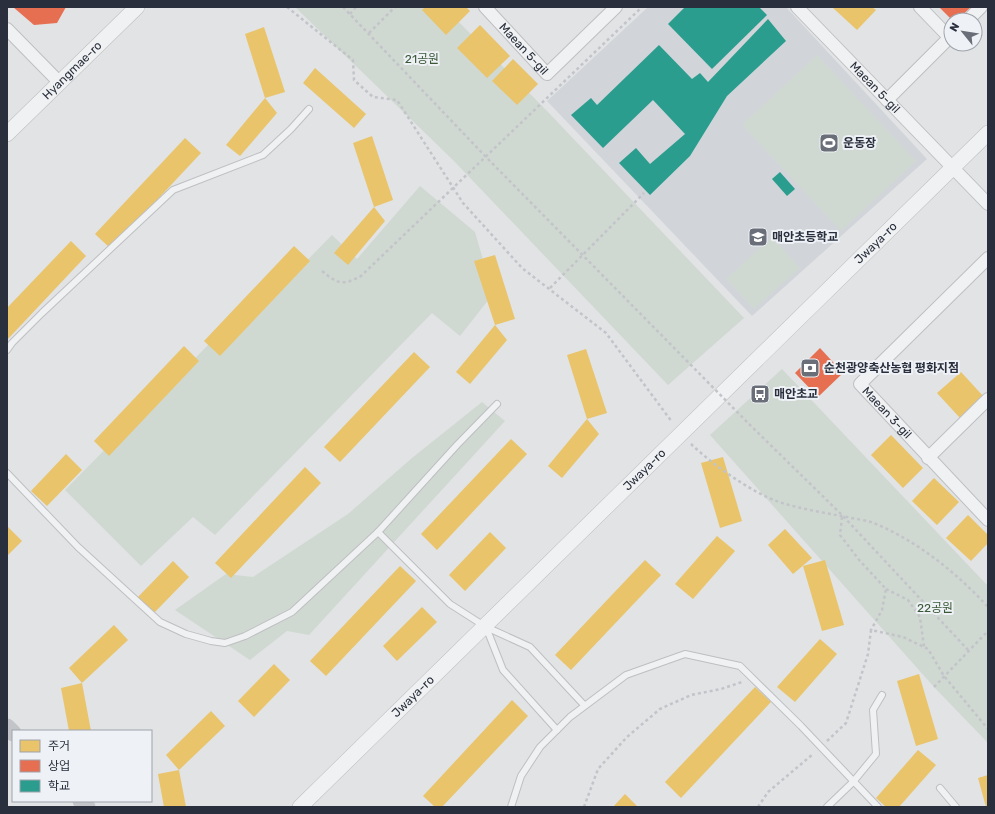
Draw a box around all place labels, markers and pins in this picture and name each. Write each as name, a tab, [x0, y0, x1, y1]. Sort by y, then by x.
sports icon: 운동장	[818, 132, 840, 154]
place label: 운동장	[843, 136, 876, 150]
school or university icon: 매안초등학교	[747, 226, 769, 248]
place label: 매안초등학교	[772, 230, 838, 244]
bank icon: 순천광양축산농협 평화지점	[799, 357, 821, 379]
place label: 순천광양축산농협 평화지점	[824, 361, 959, 375]
bus stop icon: 매안초교	[749, 383, 771, 405]
place label: 매안초교	[774, 387, 818, 401]

